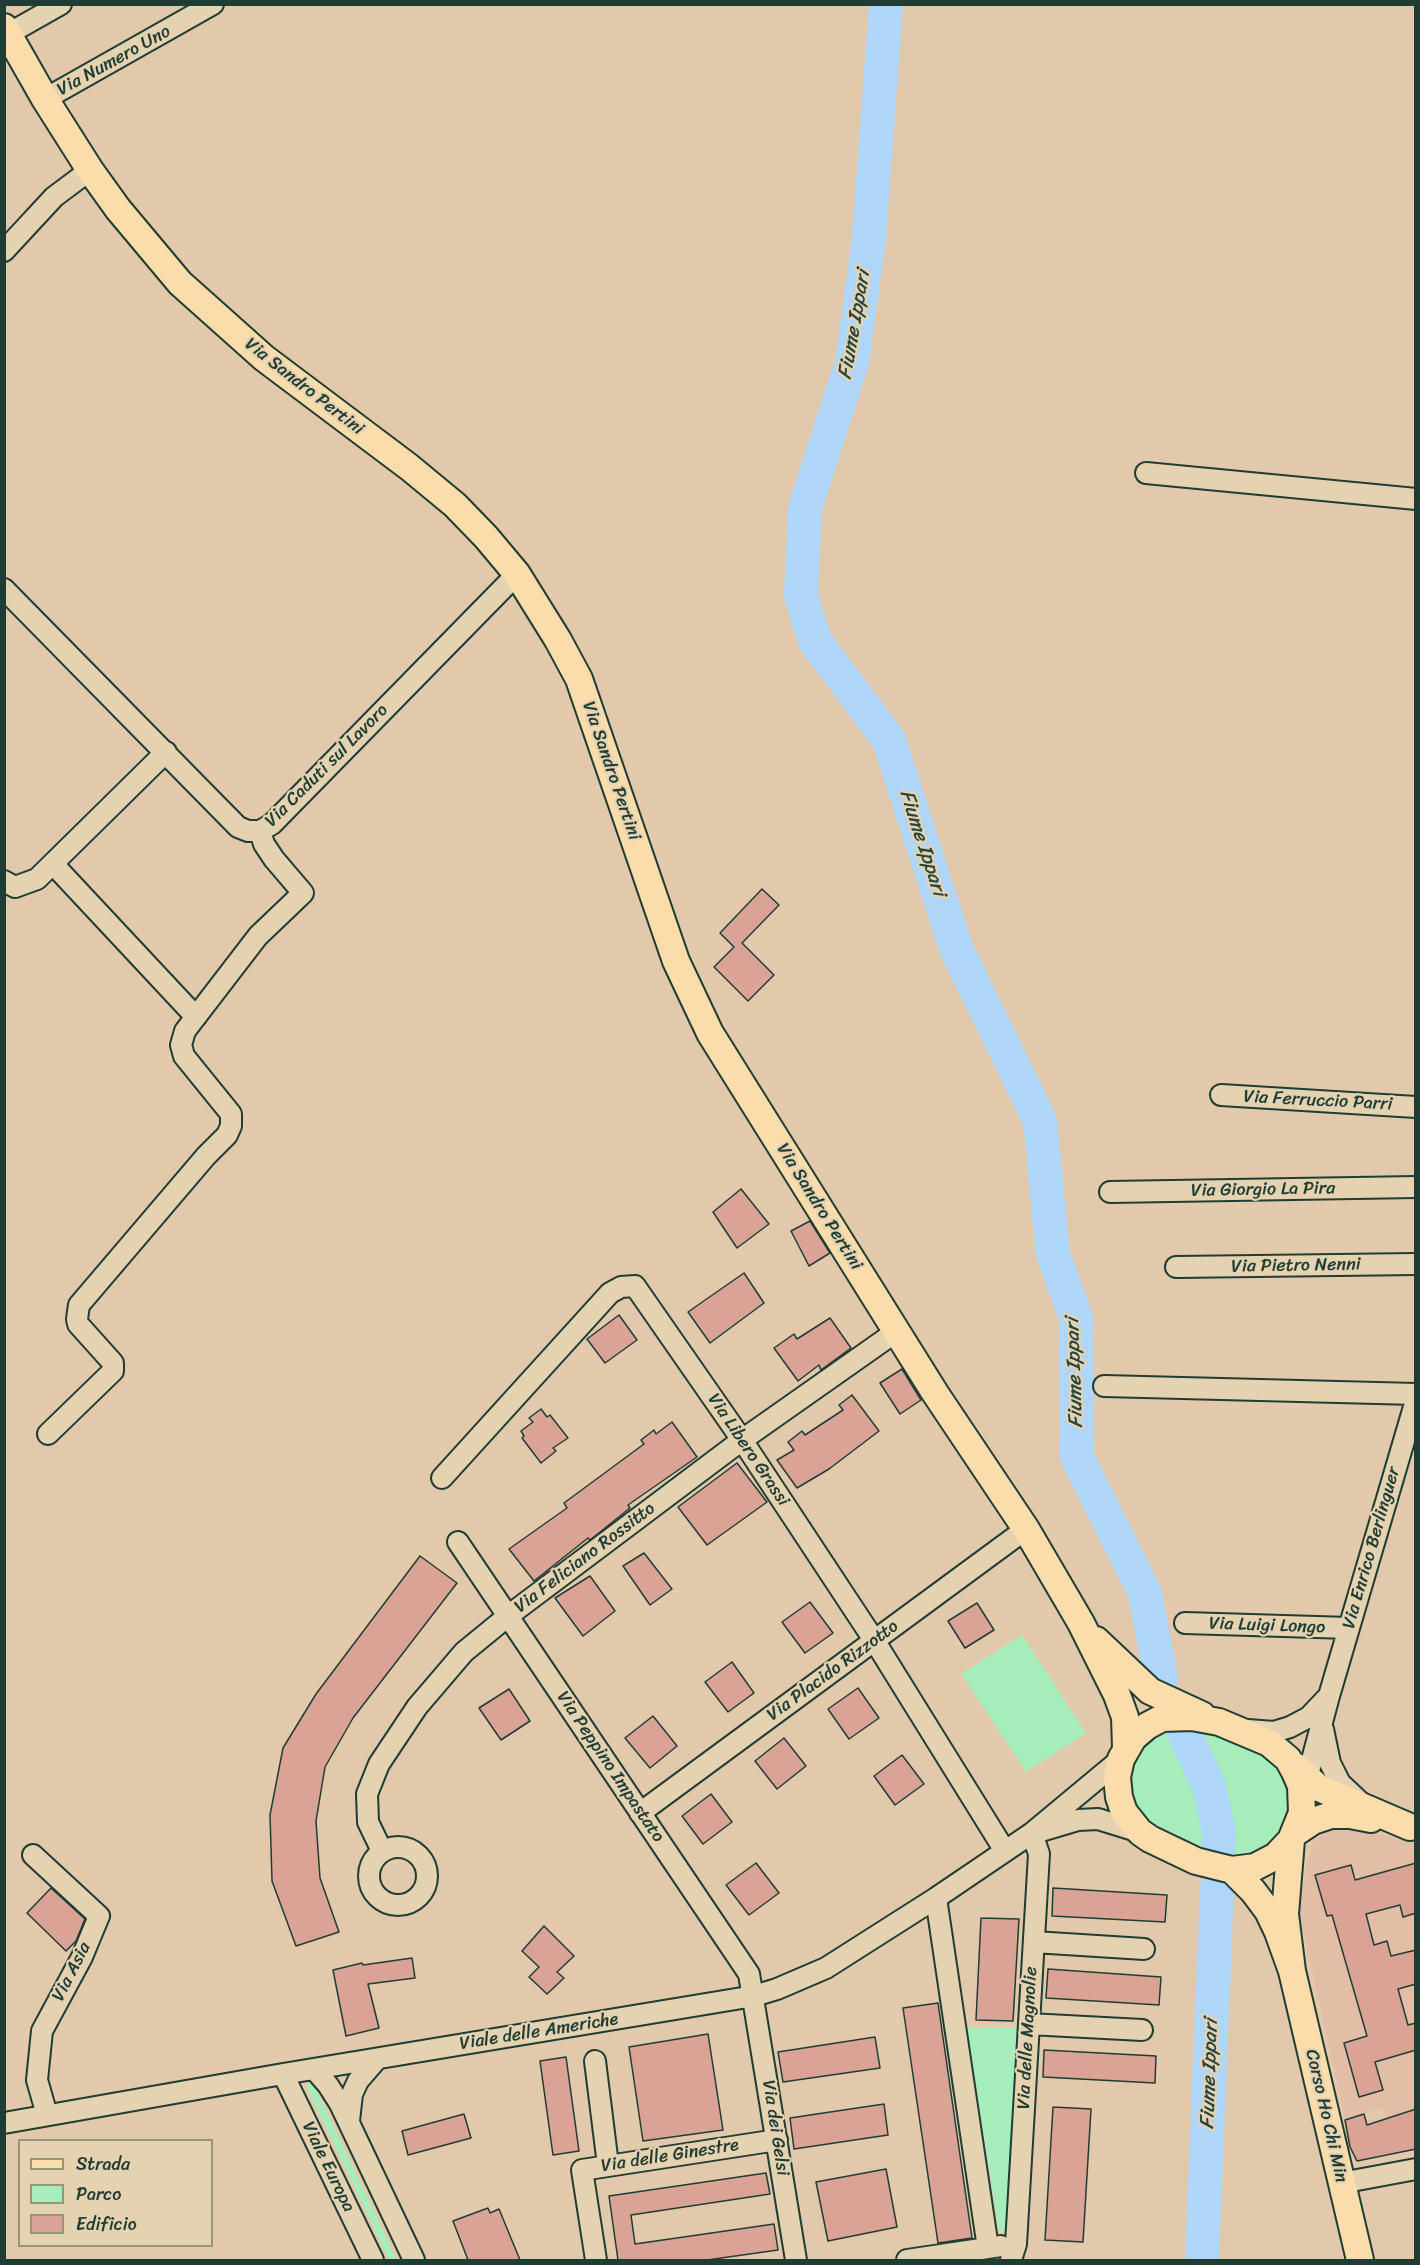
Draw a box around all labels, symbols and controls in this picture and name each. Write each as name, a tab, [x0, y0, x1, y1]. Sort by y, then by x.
street label: Via Numero Uno	[54, 21, 174, 101]
water label: Fiume Ippari	[834, 269, 876, 381]
street label: Via Sandro Pertini	[240, 334, 368, 440]
street label: Via Sandro Pertini	[577, 699, 645, 843]
street label: Via Caduti sul Lavoro	[261, 700, 393, 832]
water label: Fiume Ippari	[894, 787, 950, 899]
street label: Via Ferruccio Parri	[1243, 1086, 1393, 1116]
street label: Via Sandro Pertini	[771, 1140, 867, 1274]
street label: Via Giorgio La Pira	[1191, 1178, 1335, 1202]
street label: Via Pietro Nenni	[1231, 1254, 1361, 1278]
water label: Fiume Ippari	[1061, 1318, 1089, 1428]
street label: Via Libero Grassi	[702, 1390, 794, 1510]
street label: Via Enrico Berlinguer	[1339, 1465, 1405, 1631]
street label: Via Feliciano Rossitto	[510, 1498, 660, 1618]
street label: Via Luigi Longo	[1208, 1613, 1326, 1639]
street label: Via Placido Rizzotto	[763, 1616, 903, 1726]
street label: Via Peppino Impastato	[551, 1687, 669, 1847]
street label: Via Asia	[48, 1939, 96, 2005]
street label: Via delle Magnolie	[1013, 1966, 1043, 2110]
street label: Viale delle Americhe	[458, 2009, 620, 2055]
water label: Fiume Ippari	[1196, 2019, 1224, 2129]
street label: Corso Ho Chi Min	[1300, 2047, 1352, 2185]
street label: Via dei Gelsi	[757, 2079, 793, 2177]
street label: Viale Europa	[297, 2118, 359, 2216]
street label: Via delle Ginestre	[600, 2134, 740, 2178]
legend	[18, 2139, 213, 2247]
text: Strada	[76, 2148, 130, 2180]
text: Parco	[76, 2178, 121, 2210]
text: Edificio	[76, 2208, 137, 2240]

